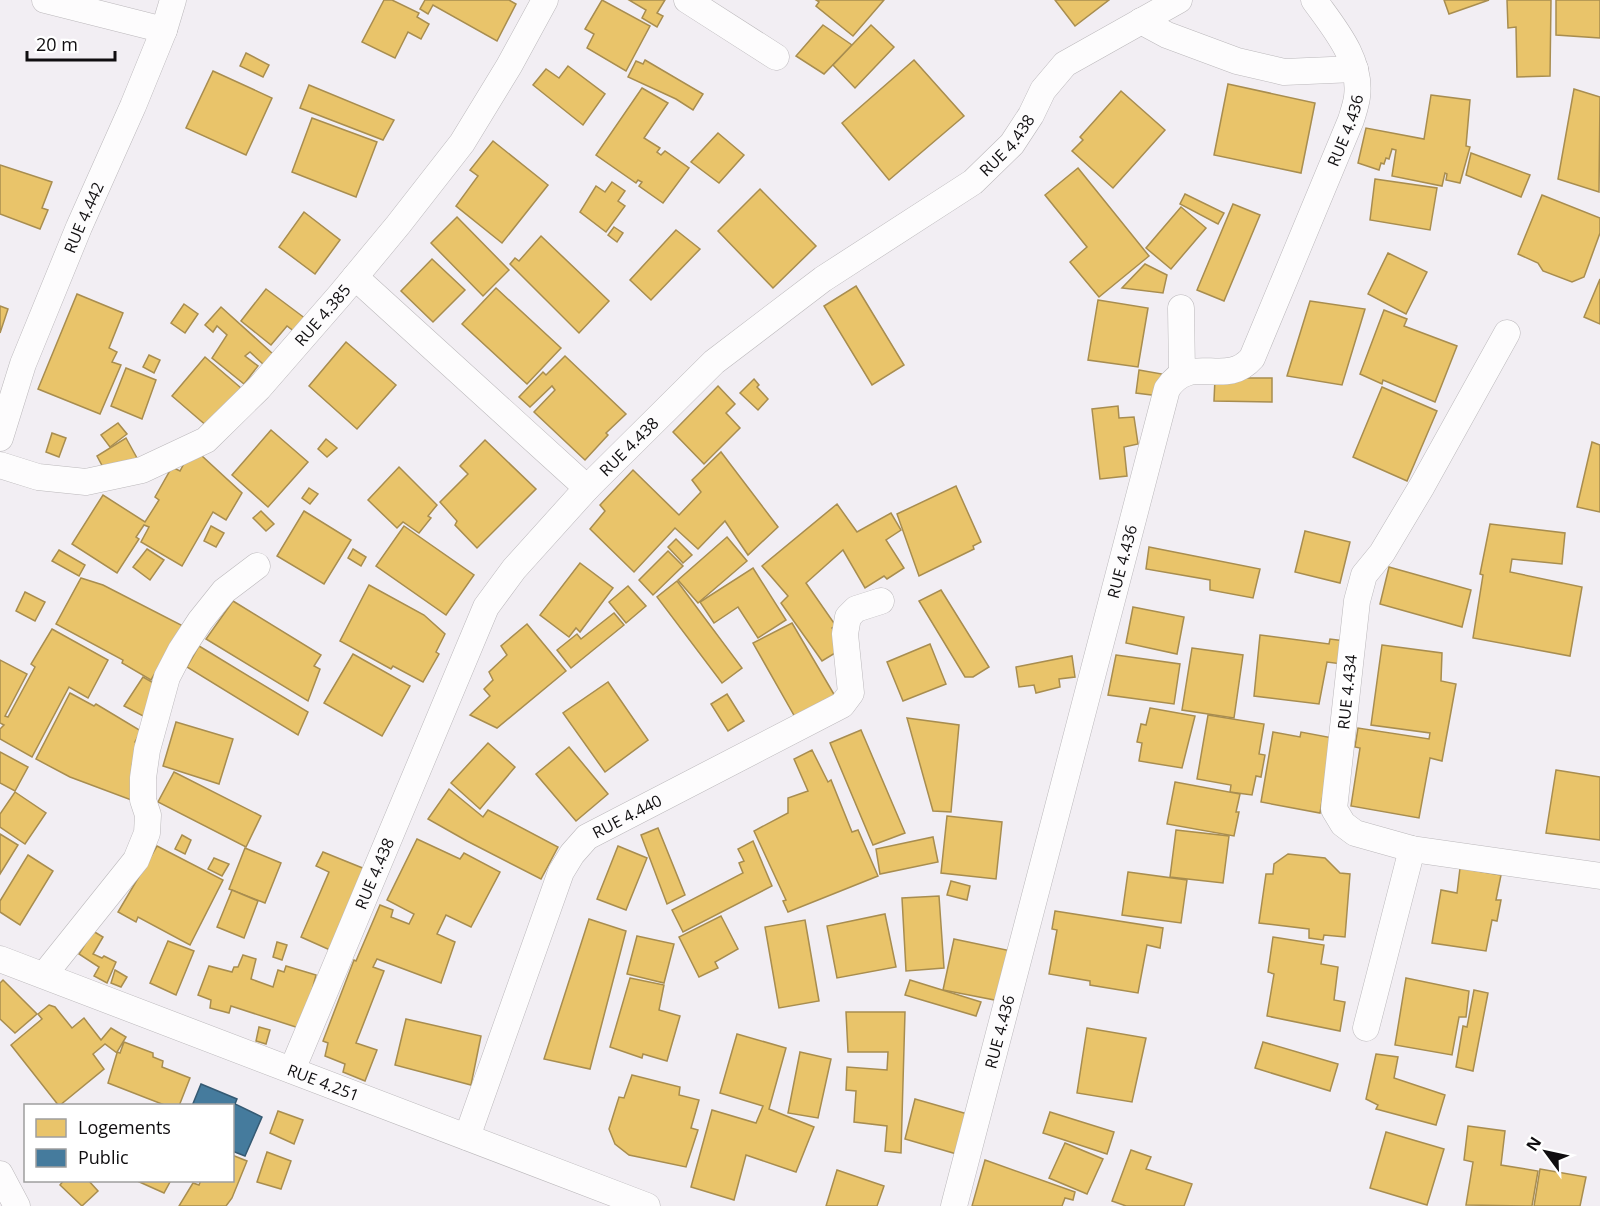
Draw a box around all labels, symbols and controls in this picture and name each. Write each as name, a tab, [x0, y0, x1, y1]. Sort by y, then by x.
scale bar	[27, 24, 116, 62]
text: 20 m	[36, 32, 78, 56]
street label: RUE 4.436	[1322, 93, 1368, 170]
street label: RUE 4.438	[974, 110, 1040, 181]
street label: RUE 4.442	[59, 178, 109, 256]
street label: RUE 4.385	[289, 279, 356, 351]
street label: RUE 4.438	[594, 412, 663, 481]
street label: RUE 4.436	[1102, 522, 1142, 601]
street label: RUE 4.434	[1332, 653, 1362, 731]
street label: RUE 4.440	[588, 789, 666, 843]
street label: RUE 4.438	[350, 835, 399, 913]
street label: RUE 4.436	[979, 993, 1020, 1071]
street label: RUE 4.251	[284, 1059, 362, 1106]
legend	[24, 1104, 234, 1182]
text: Logements	[78, 1115, 171, 1139]
north arrow	[1516, 1122, 1576, 1182]
text: N	[1521, 1132, 1546, 1155]
text: Public	[78, 1145, 129, 1169]

